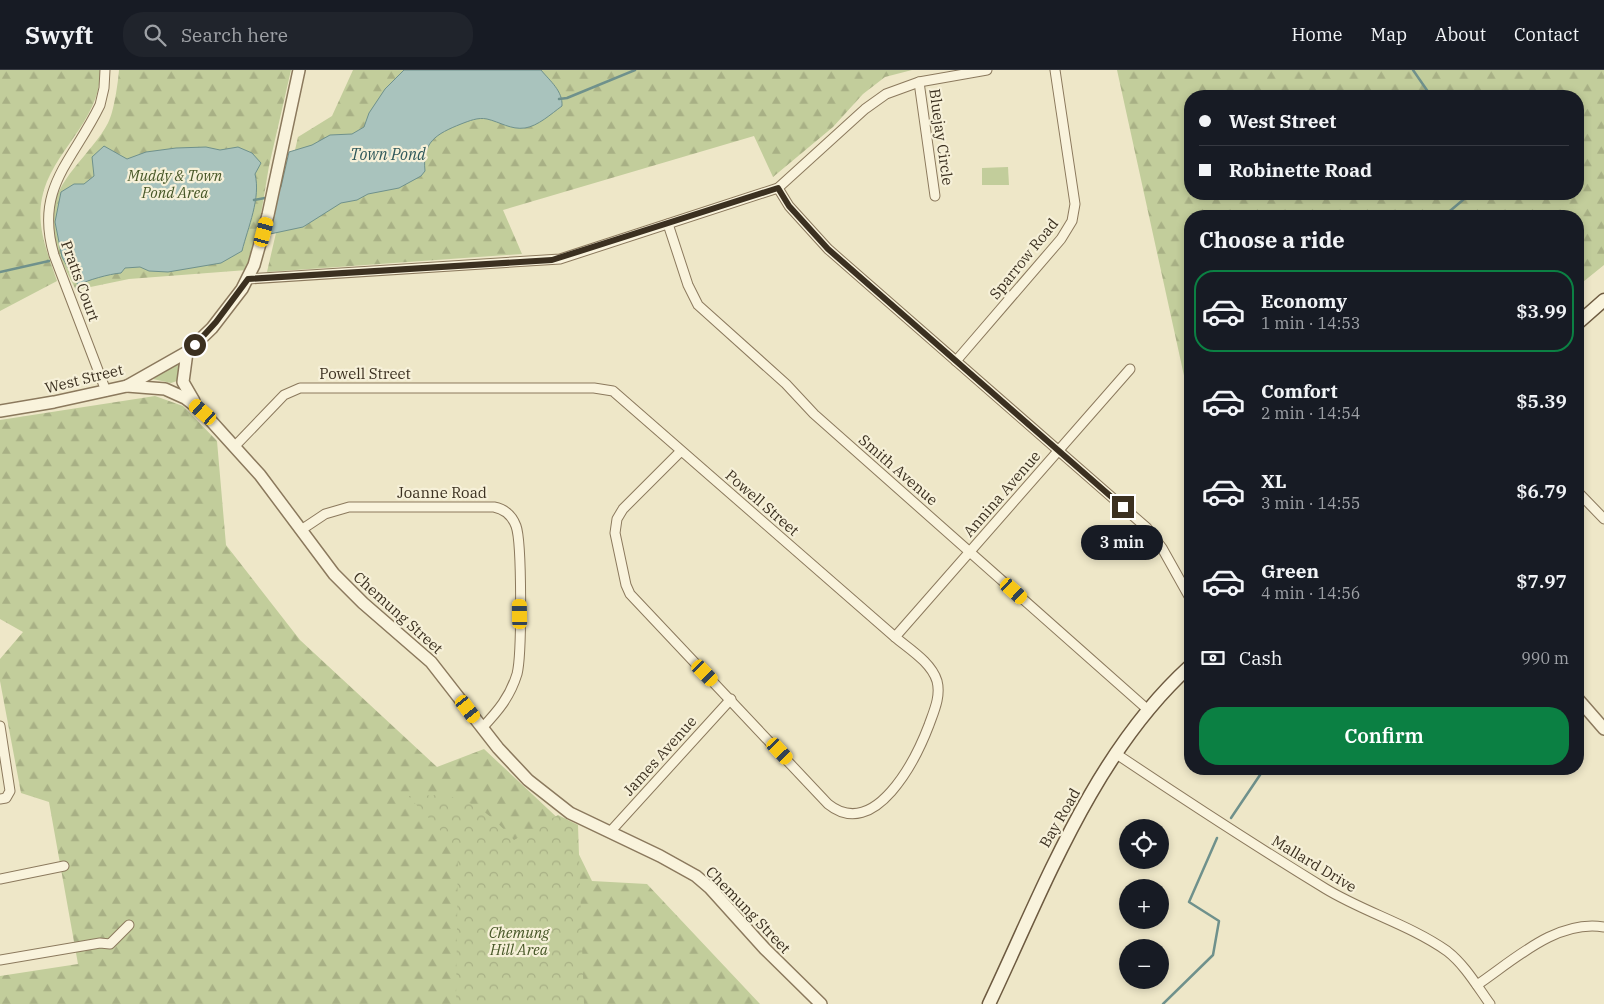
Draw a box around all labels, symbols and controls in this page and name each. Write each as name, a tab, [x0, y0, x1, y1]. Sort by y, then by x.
search box	[123, 12, 473, 57]
text: Swyft	[25, 19, 93, 51]
icon: search	[141, 21, 169, 49]
text: Search here	[181, 23, 288, 47]
text: Home	[1291, 23, 1343, 46]
text: Map	[1371, 23, 1407, 46]
text: About	[1435, 23, 1486, 46]
text: Contact	[1514, 23, 1579, 46]
street label: Bluejay Circle	[925, 87, 958, 186]
text: West Street	[1229, 109, 1336, 133]
water label: Town Pond	[350, 144, 426, 164]
text: Robinette Road	[1229, 158, 1372, 182]
park label: Muddy & Town Pond Area	[127, 166, 223, 202]
street label: Sparrow Road	[985, 214, 1062, 303]
car	[252, 216, 275, 248]
text: Choose a ride	[1199, 225, 1345, 254]
street label: Pratts Court	[57, 238, 104, 324]
icon: car	[1201, 289, 1246, 334]
text: Economy	[1261, 289, 1347, 313]
text: $3.99	[1516, 299, 1567, 323]
text: 1 min · 14:53	[1261, 313, 1360, 333]
route start	[184, 334, 206, 356]
street label: West Street	[43, 360, 125, 397]
street label: Powell Street	[319, 364, 411, 383]
icon: car	[1201, 379, 1246, 424]
text: Comfort	[1261, 379, 1338, 403]
text: $5.39	[1516, 389, 1567, 413]
car	[186, 396, 219, 428]
text: 2 min · 14:54	[1261, 403, 1360, 423]
street label: Smith Avenue	[855, 430, 942, 509]
street label: Annina Avenue	[959, 447, 1044, 541]
street label: Powell Street	[722, 465, 803, 540]
icon: car	[1201, 469, 1246, 514]
text: XL	[1261, 469, 1287, 493]
text: $6.79	[1516, 479, 1567, 503]
street label: Joanne Road	[397, 483, 487, 502]
text: 3 min · 14:55	[1261, 493, 1360, 513]
route end	[1112, 496, 1134, 518]
callout: 3 min	[1082, 524, 1164, 560]
text: 3 min	[1100, 532, 1144, 552]
icon: car	[1201, 559, 1246, 604]
text: Green	[1261, 559, 1319, 583]
street label: Chemung Street	[350, 567, 447, 658]
text: $7.97	[1516, 569, 1567, 593]
car	[997, 575, 1030, 607]
text: 4 min · 14:56	[1261, 583, 1360, 603]
car	[512, 599, 527, 629]
icon: cash	[1199, 644, 1227, 672]
text: Cash	[1239, 646, 1283, 670]
text: 990 m	[1521, 648, 1569, 668]
car	[689, 657, 720, 689]
car	[452, 693, 483, 725]
button: Confirm	[1199, 707, 1569, 765]
street label: James Avenue	[619, 712, 700, 799]
car	[764, 735, 795, 767]
street label: Bay Road	[1035, 785, 1084, 851]
map controls	[1119, 819, 1169, 989]
button: locate	[1119, 819, 1169, 869]
street label: Mallard Drive	[1268, 831, 1360, 896]
street label: Chemung Street	[702, 862, 795, 957]
button: +	[1119, 879, 1169, 929]
park label: Chemung Hill Area	[489, 923, 550, 959]
button: −	[1119, 939, 1169, 989]

